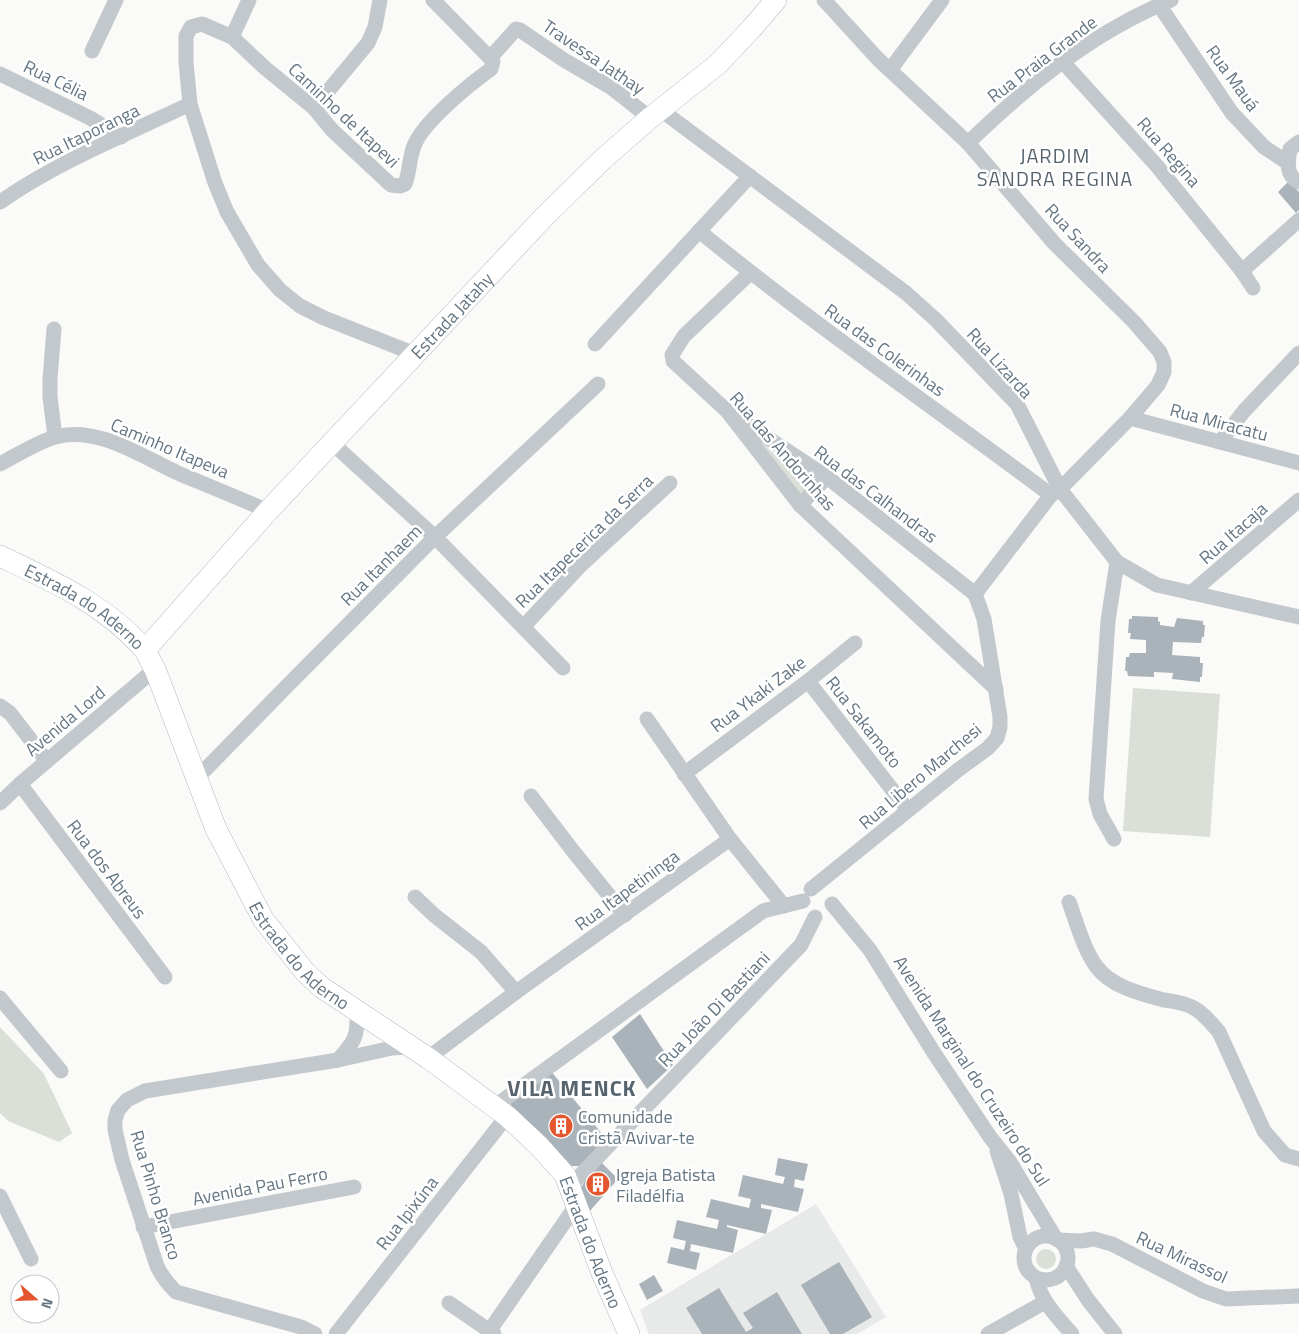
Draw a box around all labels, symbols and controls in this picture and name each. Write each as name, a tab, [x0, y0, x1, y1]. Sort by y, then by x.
street label: Rua Praia Grande	[982, 9, 1102, 109]
street label: Travessa Jathay	[537, 13, 651, 101]
street label: Rua Mauá	[1200, 39, 1266, 117]
street label: Rua Célia	[19, 53, 93, 107]
street label: Caminho de Itapevi	[282, 56, 406, 174]
street label: Rua Itaporanga	[28, 97, 144, 171]
street label: Rua Regina	[1131, 111, 1207, 193]
district label: JARDIM SANDRA REGINA	[977, 140, 1133, 194]
street label: Rua Sandra	[1039, 197, 1117, 279]
street label: Estrada Jatahy	[404, 266, 499, 365]
street label: Rua das Colerinhas	[819, 297, 951, 403]
street label: Rua Lizarda	[961, 321, 1039, 405]
street label: Rua das Andorinhas	[723, 385, 843, 517]
street label: Rua Miracatu	[1167, 396, 1271, 448]
street label: Caminho Itapeva	[107, 411, 233, 485]
street label: Rua das Calhandras	[808, 438, 944, 550]
street label: Rua Itapecerica da Serra	[509, 468, 659, 614]
street label: Rua Itacaja	[1193, 496, 1273, 570]
street label: Rua Itanhaem	[334, 518, 428, 612]
street label: Estrada do Aderno	[20, 556, 151, 655]
street label: Rua Ykaki Zake	[705, 649, 811, 739]
street label: Rua Sakamoto	[819, 670, 909, 774]
street label: Avenida Lord	[19, 679, 111, 763]
street label: Rua Libero Marchesi	[853, 716, 987, 836]
street label: Rua dos Abreus	[61, 814, 153, 924]
street label: Rua Itapetininga	[569, 843, 685, 937]
street label: Estrada do Aderno	[243, 896, 355, 1016]
street label: Rua João Di Bastiani	[652, 945, 776, 1073]
street label: Avenida Marginal do Cruzeiro do Sul	[887, 950, 1057, 1192]
district label: VILA MENCK	[507, 1071, 637, 1105]
place label: Comunidade Cristã Avivar-te	[578, 1103, 695, 1151]
building icon: Comunidade Cristã Avivar-te	[548, 1113, 574, 1139]
street label: Rua Pinho Branco	[123, 1127, 189, 1263]
street label: Avenida Pau Ferro	[190, 1160, 330, 1212]
place label: Igreja Batista Filadélfia	[616, 1161, 716, 1209]
street label: Rua Ipixúna	[369, 1170, 445, 1256]
building icon: Igreja Batista Filadélfia	[585, 1171, 611, 1197]
street label: Estrada do Aderno	[553, 1172, 629, 1312]
street label: Rua Mirassol	[1132, 1224, 1232, 1290]
north arrow	[10, 1274, 60, 1324]
text: N	[36, 1295, 59, 1312]

